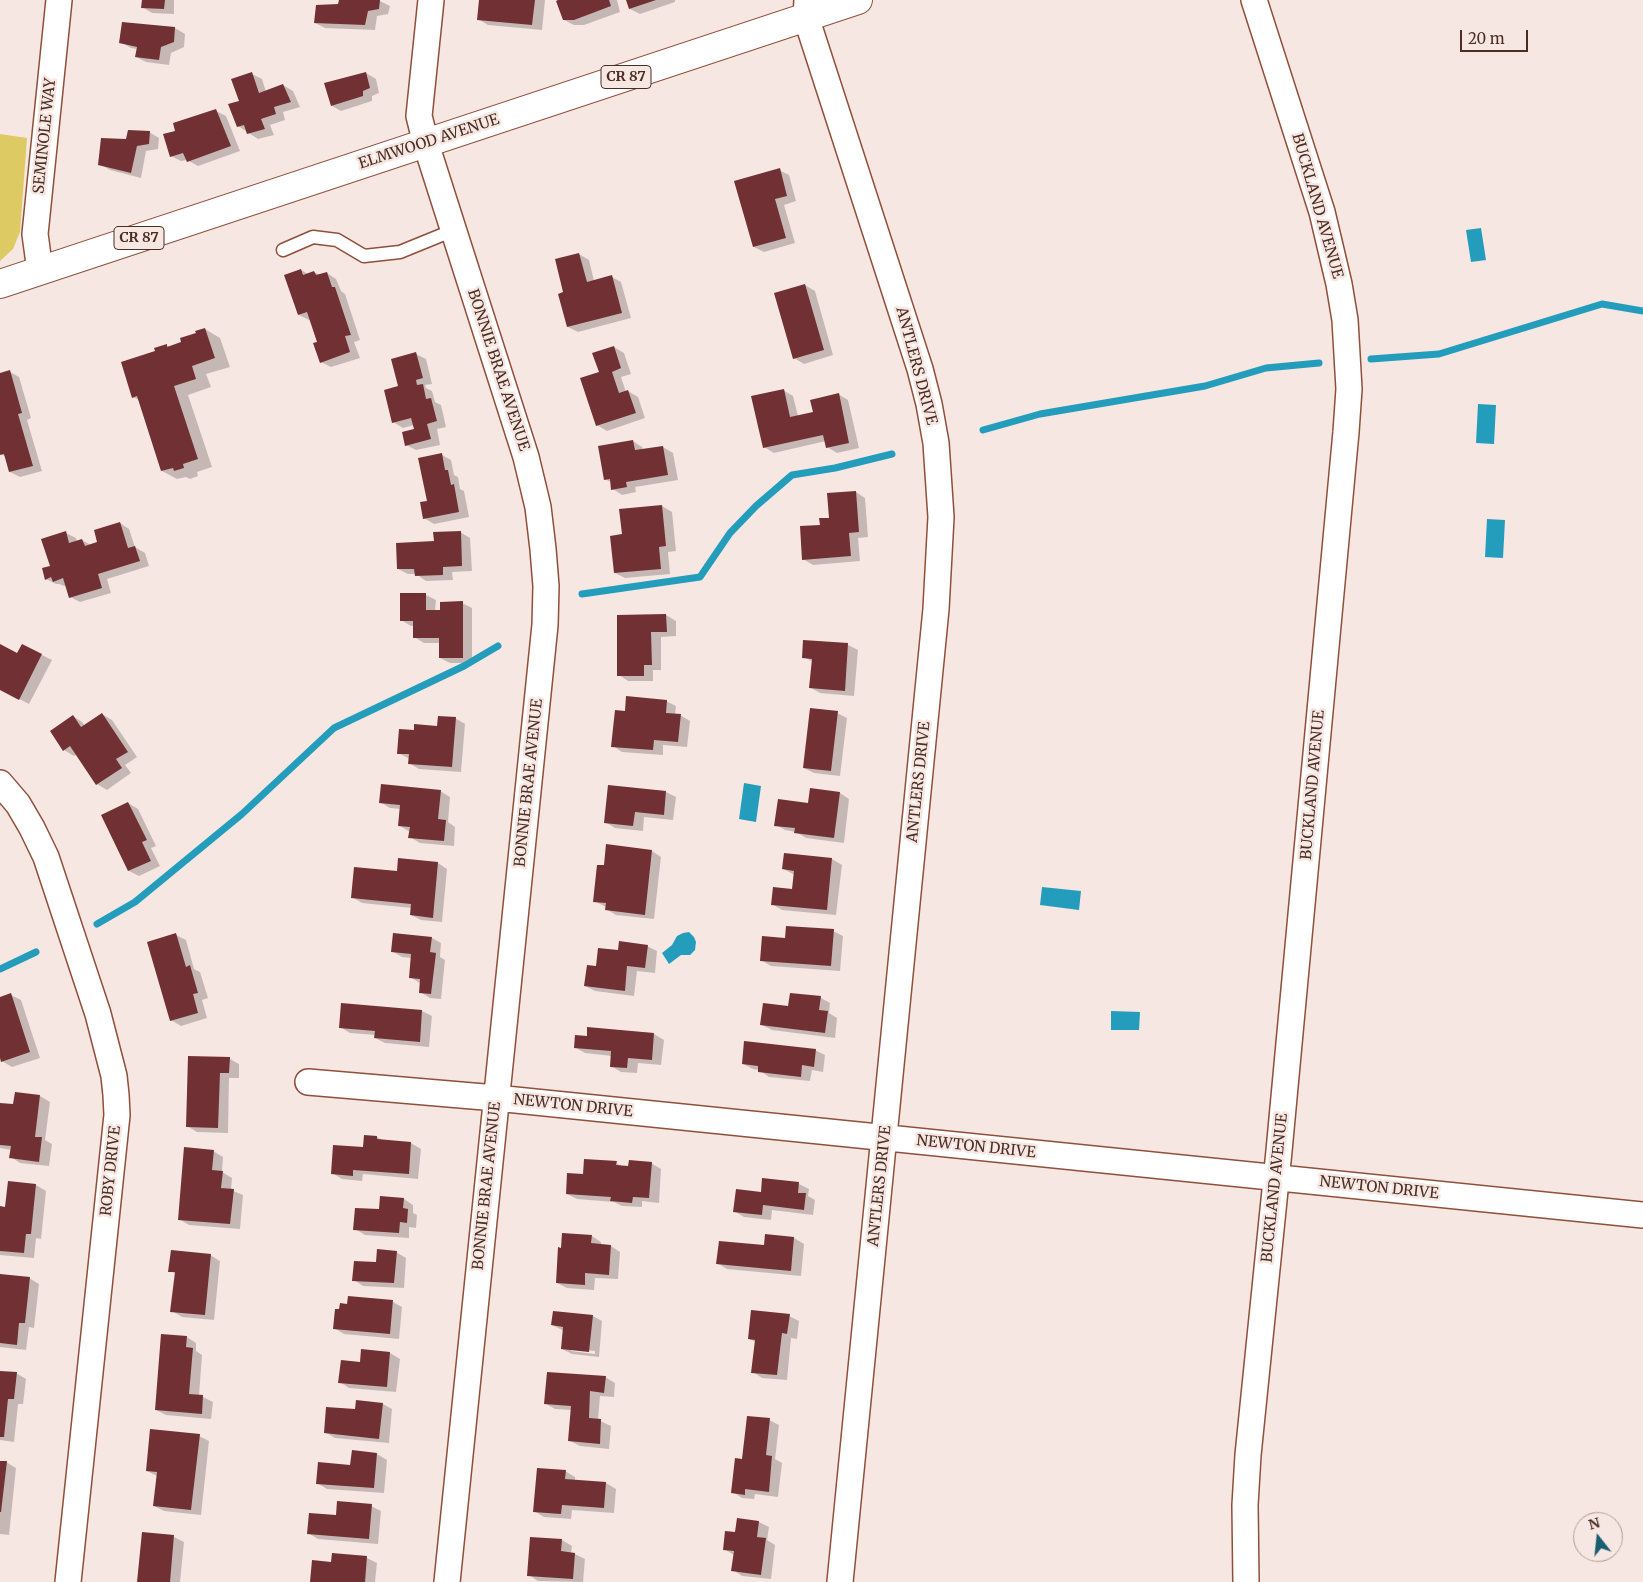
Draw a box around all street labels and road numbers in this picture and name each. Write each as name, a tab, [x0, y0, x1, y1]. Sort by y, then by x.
road number: CR 87	[601, 66, 651, 88]
street label: SEMINOLE WAY	[30, 77, 60, 195]
street label: ELMWOOD AVENUE	[356, 111, 502, 173]
street label: BUCKLAND AVENUE	[1288, 131, 1346, 281]
road number: CR 87	[114, 227, 164, 250]
street label: BONNIE BRAE AVENUE	[463, 287, 533, 453]
street label: ANTLERS DRIVE	[892, 305, 940, 427]
street label: BONNIE BRAE AVENUE	[511, 698, 547, 868]
street label: BUCKLAND AVENUE	[1297, 709, 1329, 861]
street label: ANTLERS DRIVE	[904, 721, 934, 843]
street label: NEWTON DRIVE	[512, 1091, 634, 1121]
street label: BONNIE BRAE AVENUE	[469, 1101, 505, 1271]
street label: BUCKLAND AVENUE	[1258, 1112, 1292, 1264]
street label: ROBY DRIVE	[97, 1125, 125, 1217]
street label: ANTLERS DRIVE	[865, 1125, 895, 1247]
street label: NEWTON DRIVE	[915, 1132, 1037, 1162]
street label: NEWTON DRIVE	[1318, 1173, 1440, 1203]

